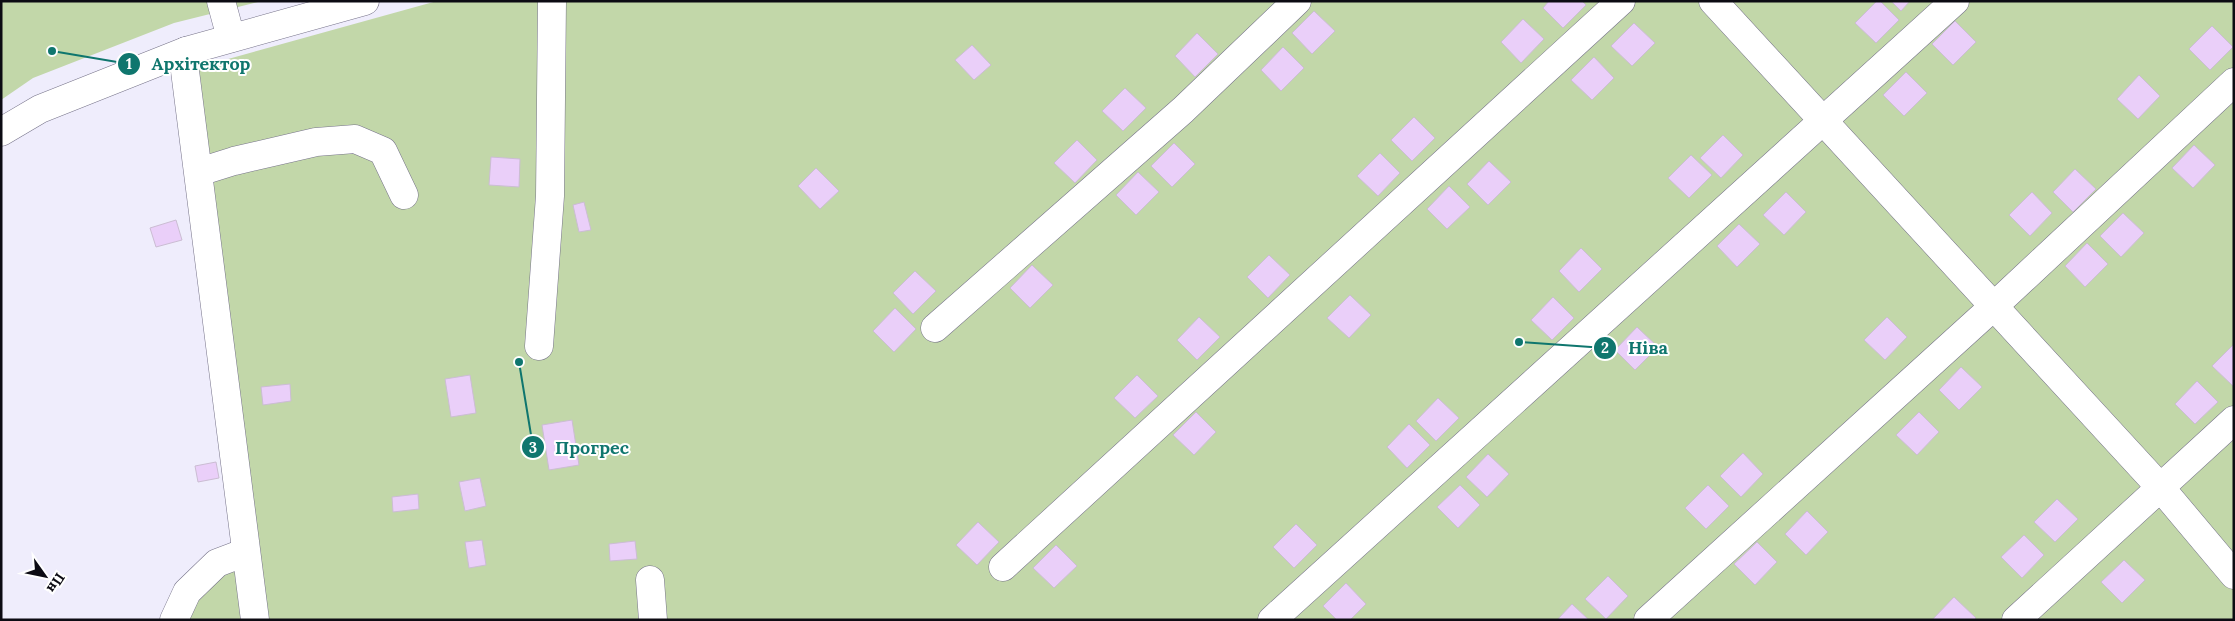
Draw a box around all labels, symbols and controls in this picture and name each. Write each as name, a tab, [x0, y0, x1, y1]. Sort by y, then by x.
callout: Архітектор	[117, 47, 261, 80]
text: Архітектор	[152, 52, 251, 75]
text: 1	[126, 54, 132, 73]
callout: Ніва	[1593, 331, 1678, 364]
text: Ніва	[1628, 336, 1669, 359]
text: 2	[1601, 338, 1609, 357]
callout: Прогрес	[520, 431, 639, 464]
text: Прогрес	[555, 436, 630, 459]
text: 3	[529, 438, 537, 457]
north arrow	[20, 551, 70, 601]
text: Пн	[43, 570, 69, 596]

